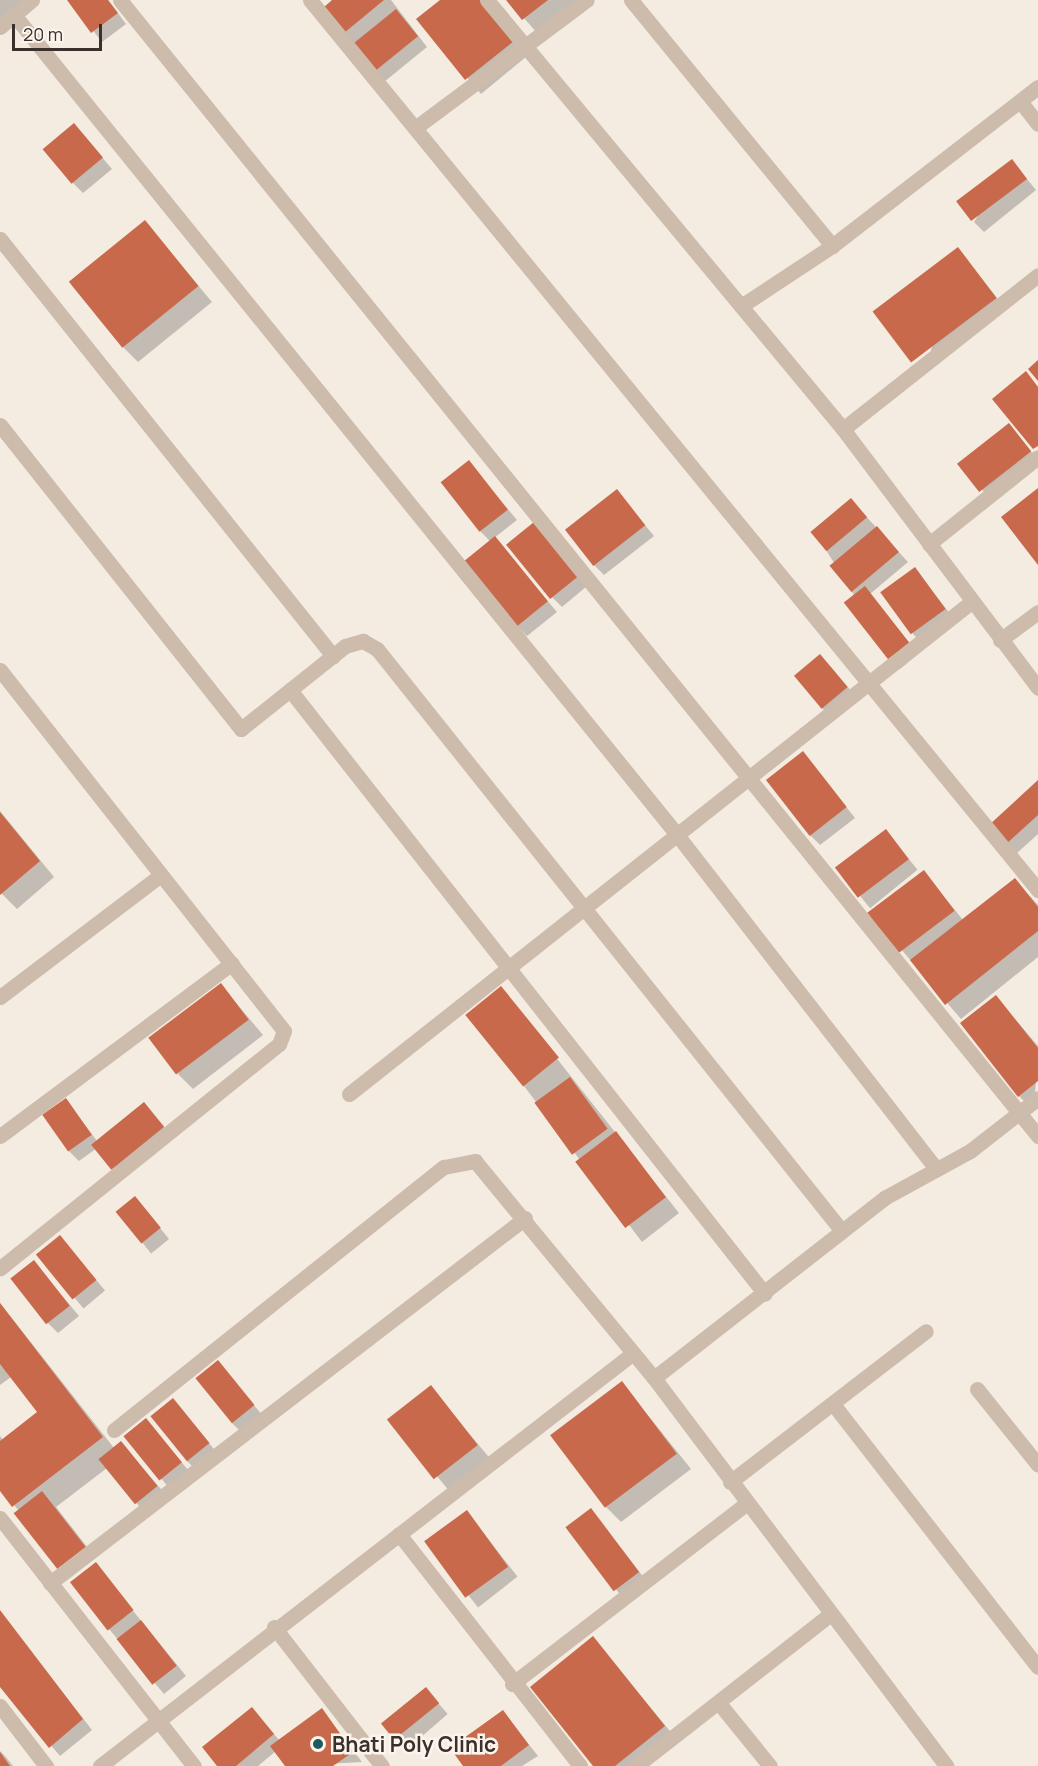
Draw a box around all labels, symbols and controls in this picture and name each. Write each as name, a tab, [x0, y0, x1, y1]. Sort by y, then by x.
scale bar	[15, 12, 105, 50]
text: 20 m	[23, 22, 63, 46]
place label: Bhati Poly Clinic	[332, 1731, 496, 1757]
marker: Bhati Poly Clinic	[309, 1735, 327, 1753]

